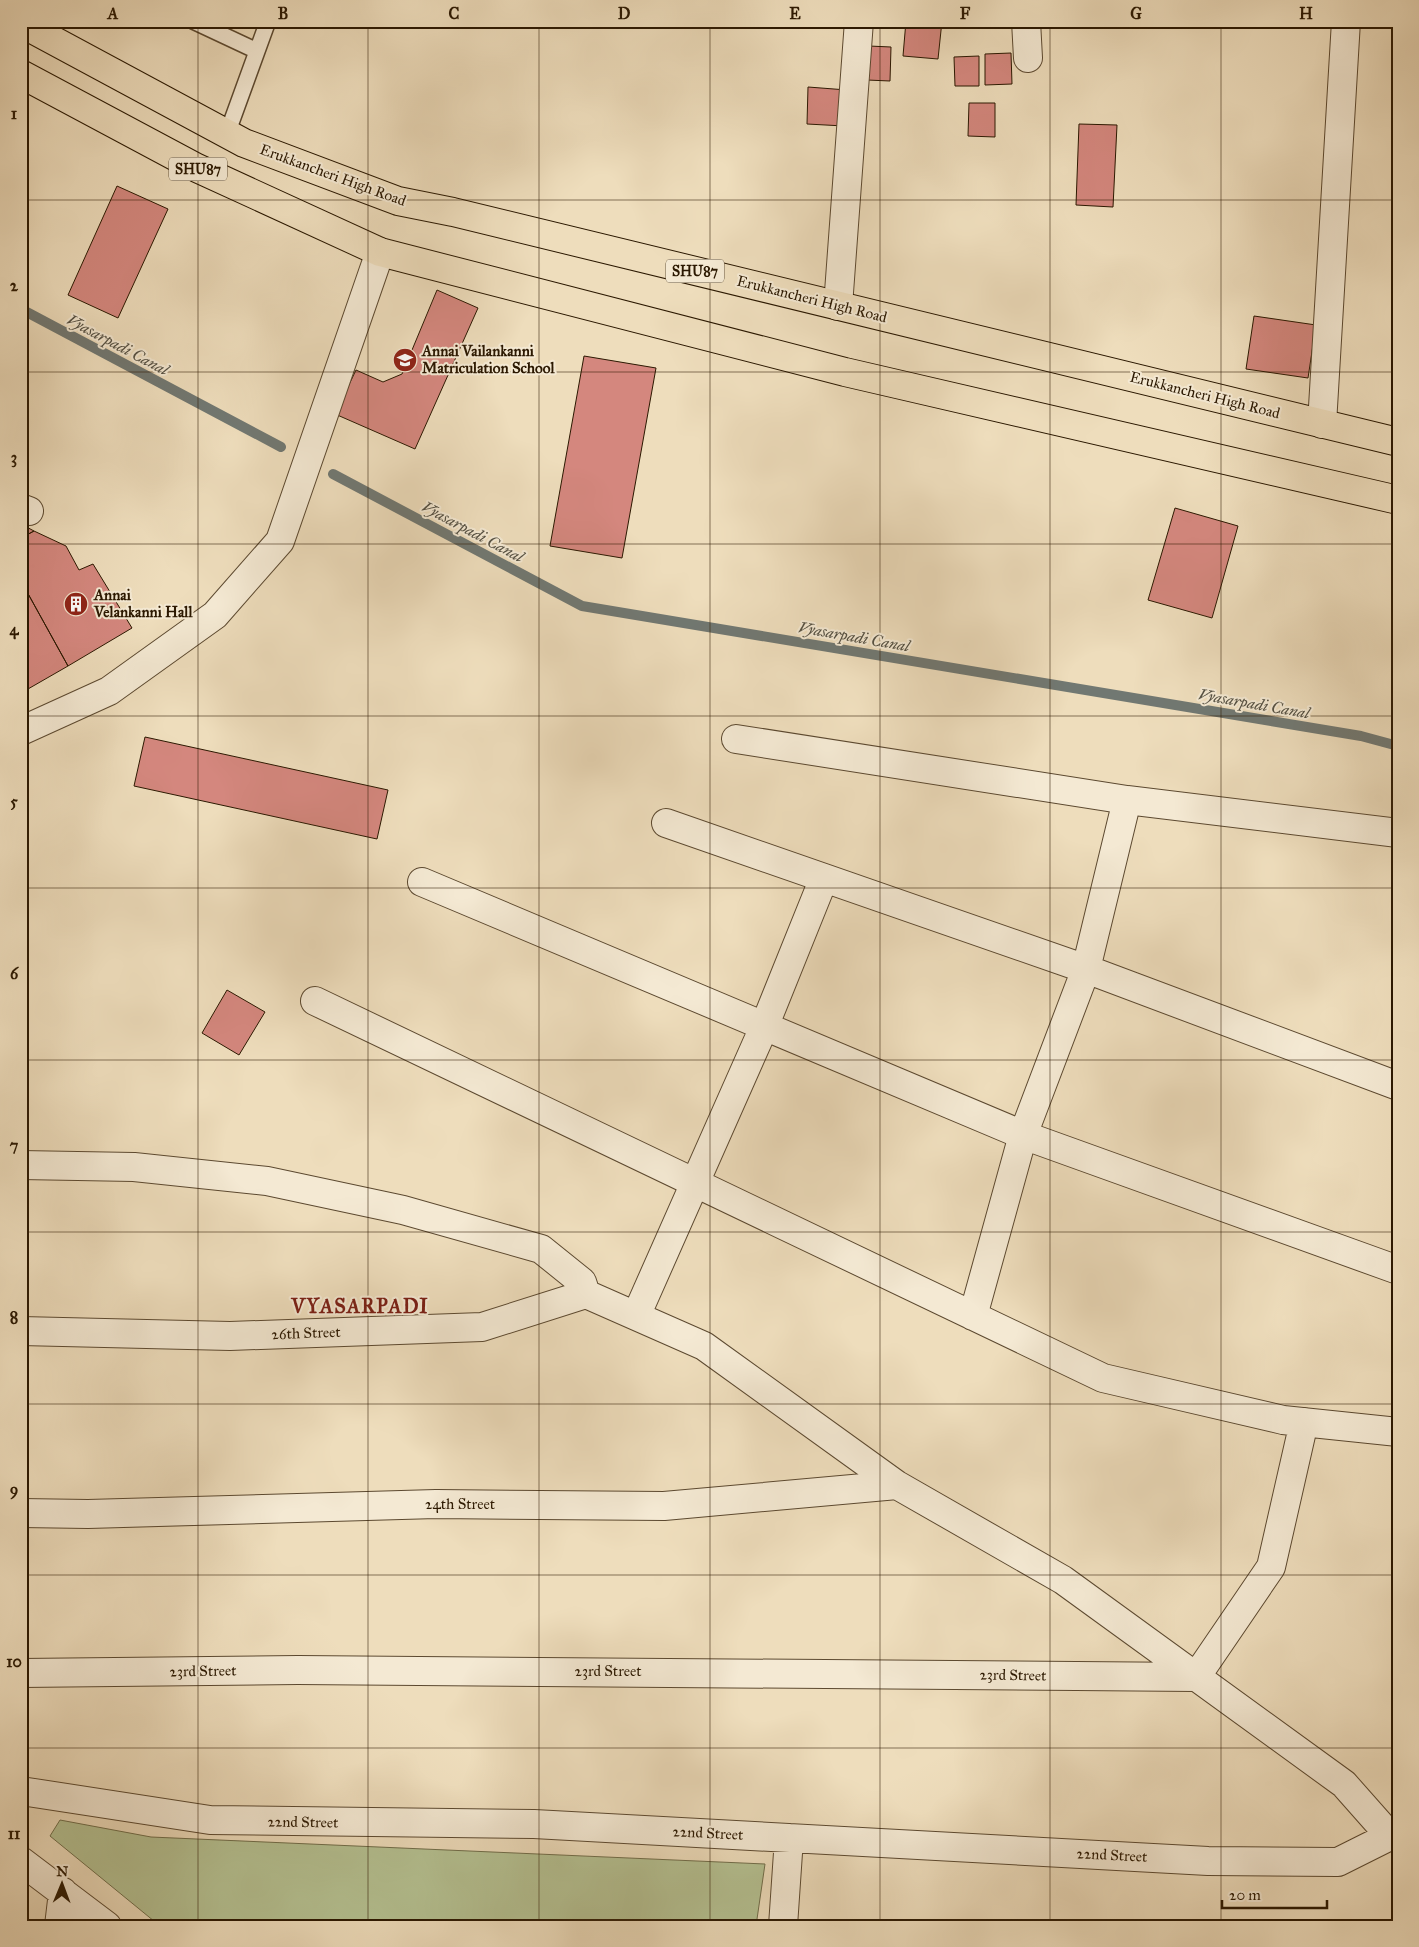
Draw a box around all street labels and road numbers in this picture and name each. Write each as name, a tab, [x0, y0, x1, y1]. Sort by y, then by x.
street label: Erukkancheri High Road	[257, 140, 409, 210]
road number: SHU87	[169, 157, 227, 180]
road number: SHU87	[666, 260, 724, 282]
street label: Erukkancheri High Road	[735, 272, 889, 327]
street label: Erukkancheri High Road	[1128, 368, 1282, 423]
street label: 26th Street	[271, 1323, 342, 1343]
street label: 24th Street	[425, 1495, 496, 1513]
street label: 23rd Street	[169, 1661, 237, 1681]
street label: 23rd Street	[575, 1662, 642, 1680]
street label: 23rd Street	[979, 1665, 1047, 1685]
street label: 22nd Street	[267, 1812, 339, 1832]
street label: 22nd Street	[672, 1822, 745, 1844]
street label: 22nd Street	[1076, 1844, 1149, 1866]

